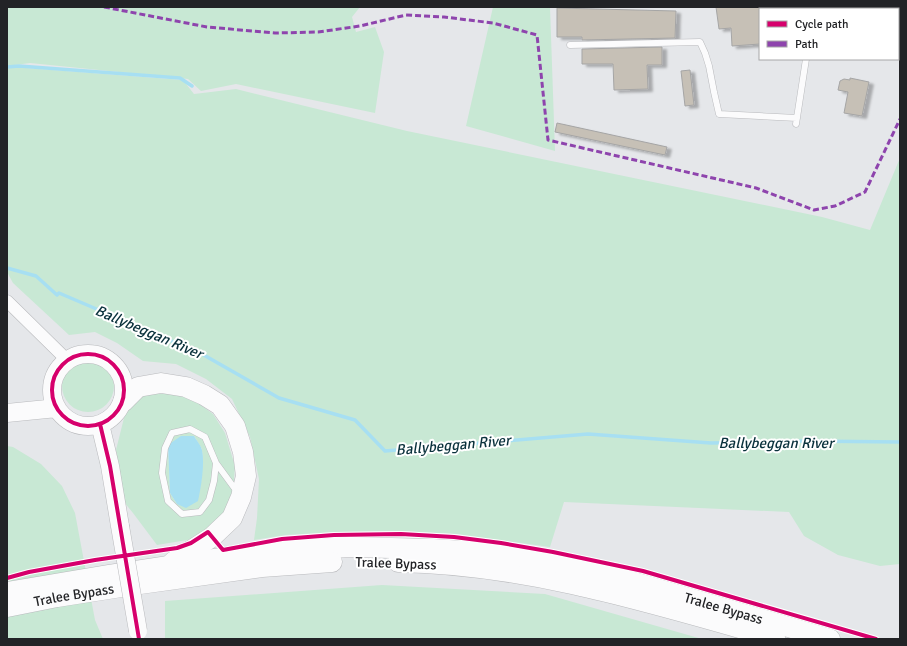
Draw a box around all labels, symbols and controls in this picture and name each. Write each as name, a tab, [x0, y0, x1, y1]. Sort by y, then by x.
legend	[759, 8, 899, 60]
text: Cycle path	[795, 17, 848, 32]
text: Path	[795, 37, 818, 52]
water label: Ballybeggan River	[93, 301, 208, 364]
water label: Ballybeggan River	[395, 431, 514, 459]
water label: Ballybeggan River	[718, 434, 836, 452]
street label: Tralee Bypass	[355, 554, 437, 573]
street label: Tralee Bypass	[32, 580, 115, 610]
street label: Tralee Bypass	[682, 589, 765, 628]

